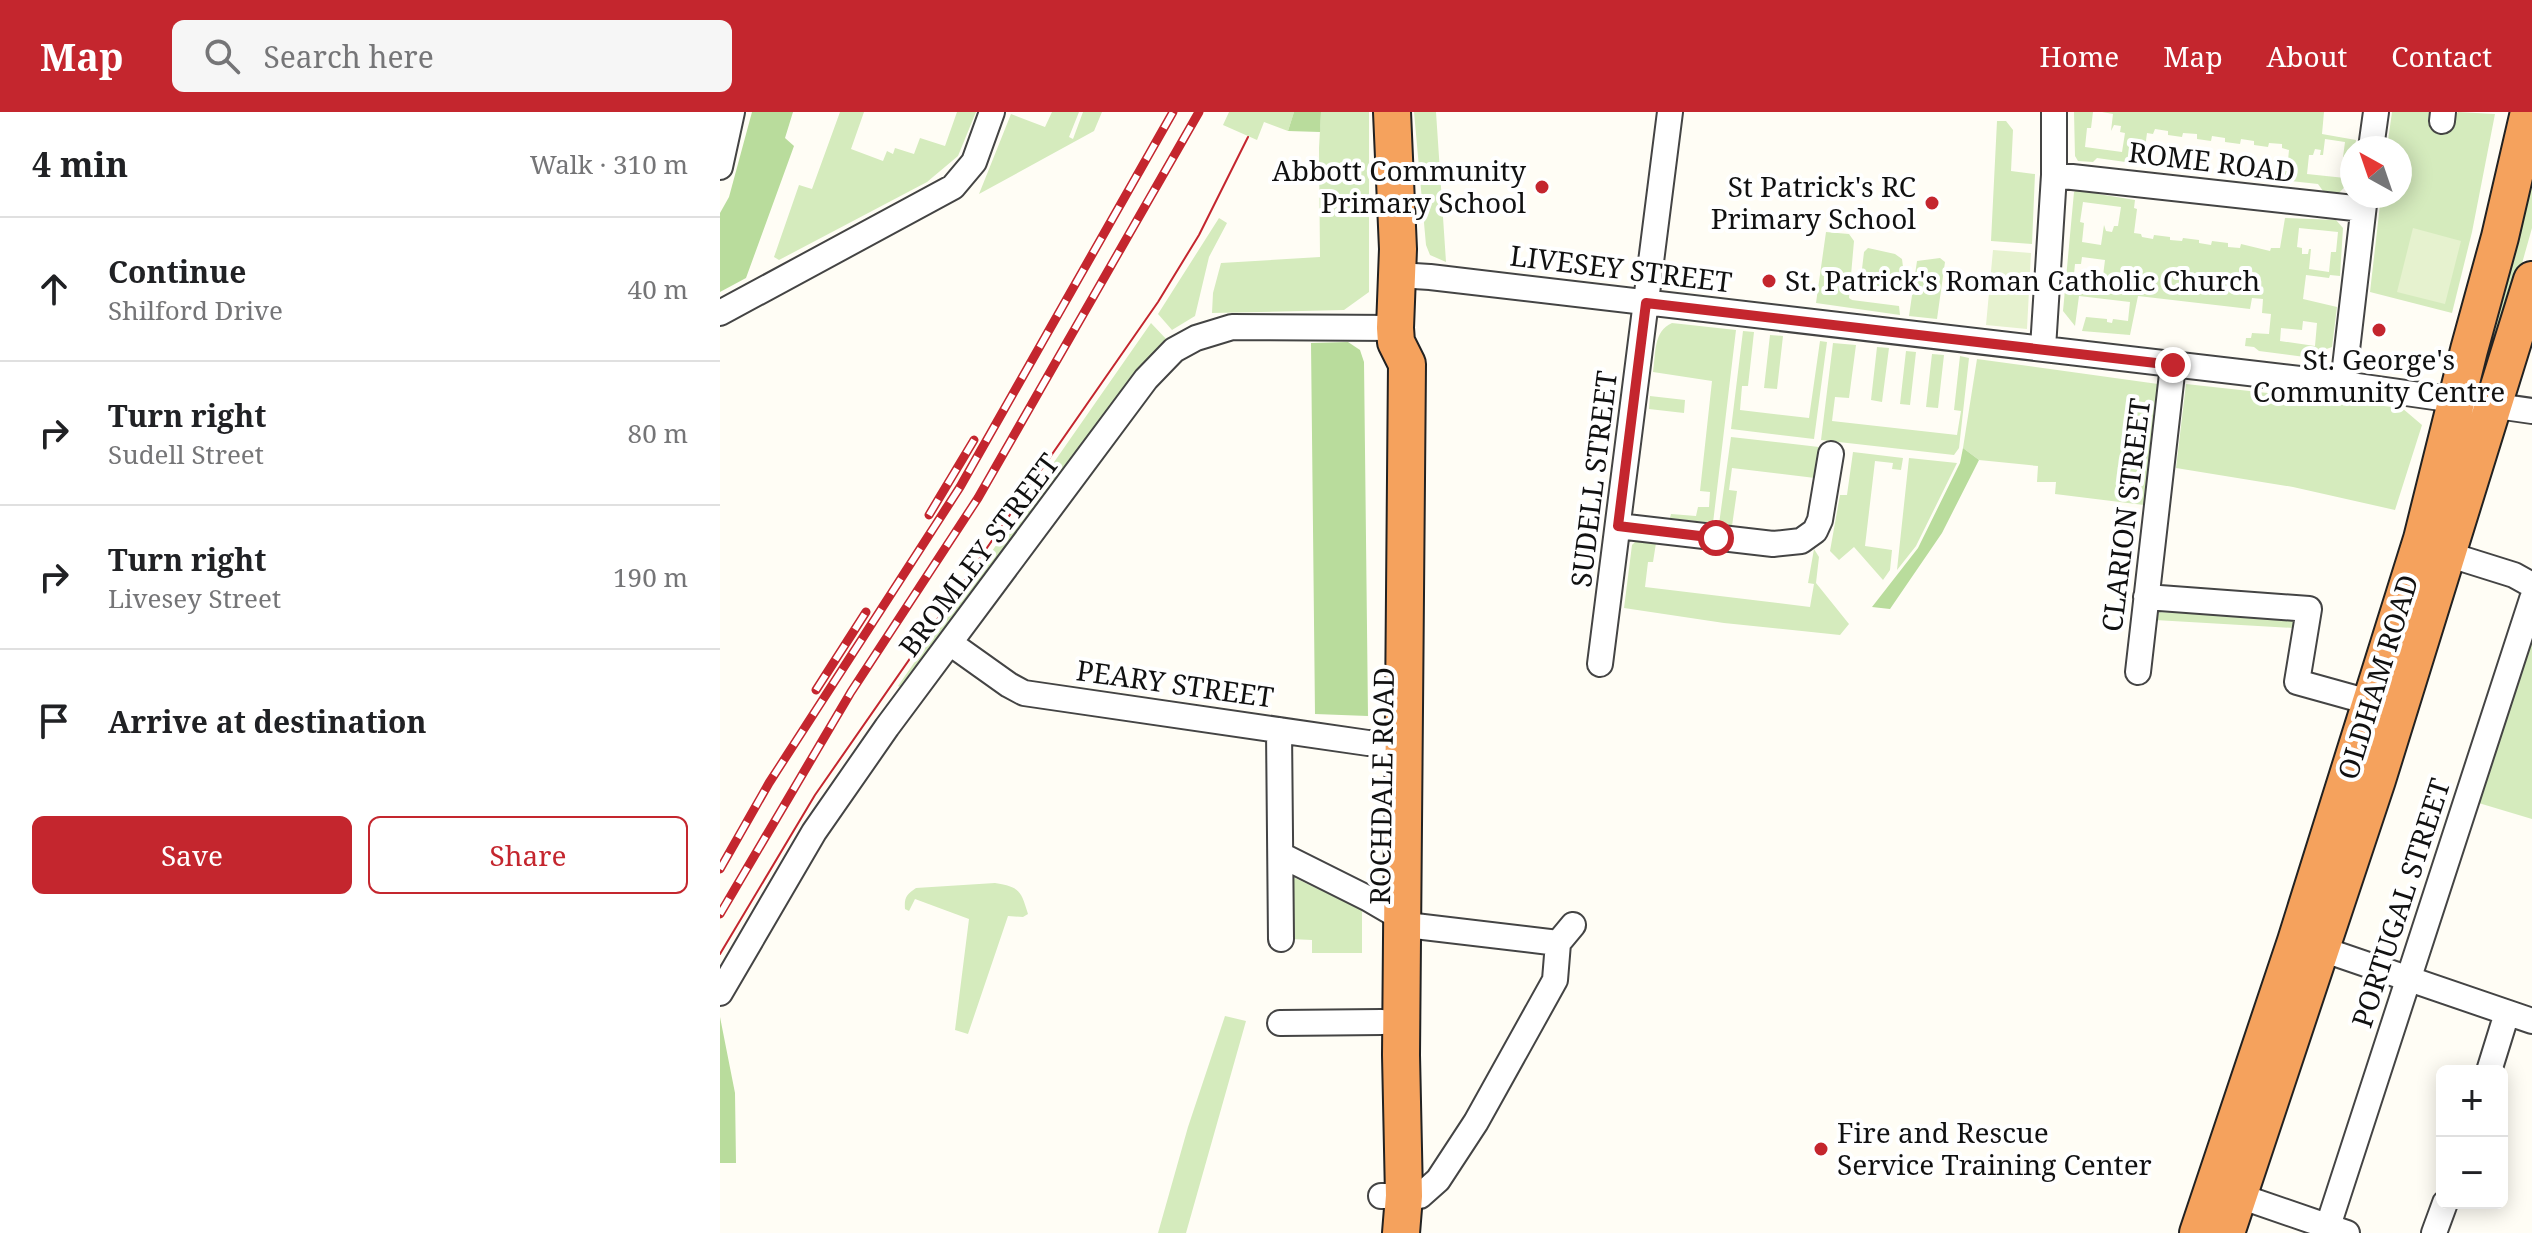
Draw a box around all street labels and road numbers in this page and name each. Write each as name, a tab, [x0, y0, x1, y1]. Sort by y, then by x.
street label: ROME ROAD	[2127, 132, 2298, 190]
street label: LIVESEY STREET	[1508, 236, 1734, 300]
street label: SUDELL STREET	[1561, 369, 1625, 589]
street label: CLARION STREET	[2092, 396, 2158, 634]
street label: BROMLEY STREET	[889, 445, 1067, 663]
street label: OLDHAM ROAD	[2328, 570, 2426, 784]
street label: PEARY STREET	[1074, 650, 1276, 716]
street label: ROCHDALE ROAD	[1360, 667, 1402, 905]
street label: PORTUGAL STREET	[2342, 773, 2458, 1032]

